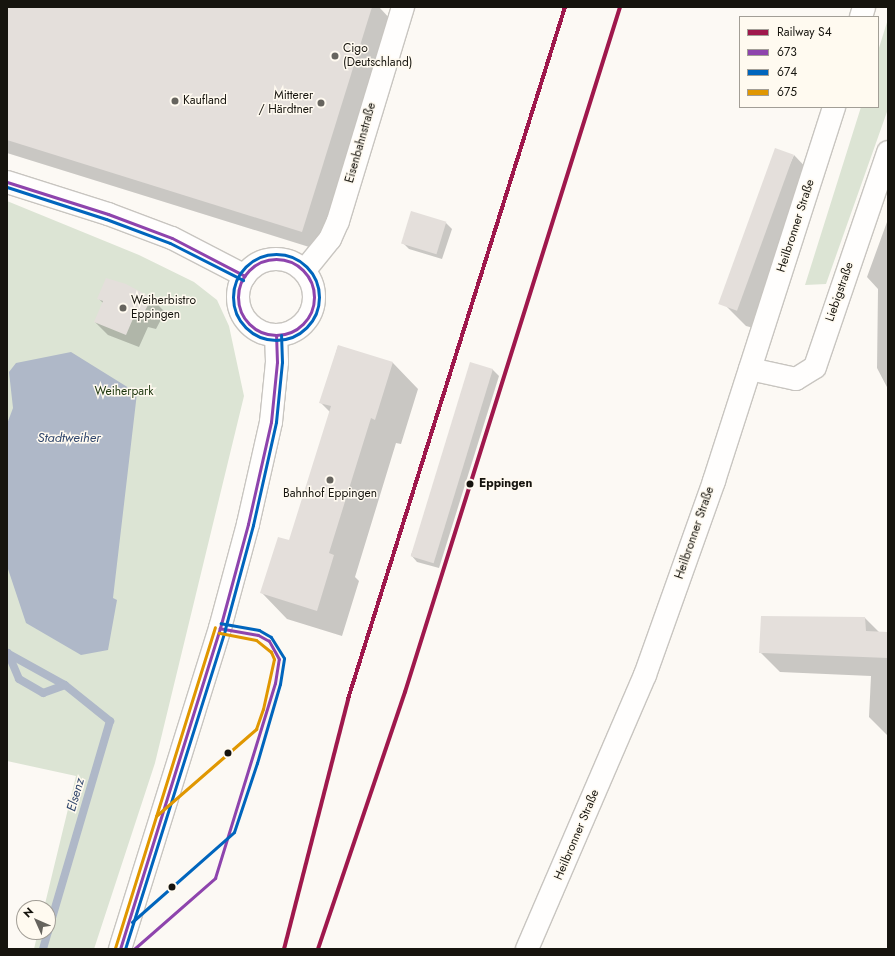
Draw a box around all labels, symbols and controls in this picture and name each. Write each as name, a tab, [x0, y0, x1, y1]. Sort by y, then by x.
legend	[739, 16, 879, 108]
text: Railway S4	[777, 23, 832, 41]
place label: Cigo (Deutschland)	[343, 42, 413, 70]
text: 673	[777, 43, 797, 61]
marker: Cigo (Deutschland)	[330, 51, 340, 61]
text: 674	[777, 63, 797, 81]
text: 675	[777, 83, 797, 101]
place label: Mitterer / Härdtner	[258, 89, 313, 117]
place label: Kaufland	[183, 94, 227, 108]
marker: Kaufland	[170, 96, 180, 106]
marker: Mitterer / Härdtner	[316, 98, 326, 108]
street label: Eisenbahnstraße	[343, 101, 379, 185]
street label: Heilbronner Straße	[774, 178, 818, 274]
street label: Liebigstraße	[823, 260, 857, 324]
place label: Weiherbistro Eppingen	[131, 294, 196, 322]
marker: Weiherbistro Eppingen	[118, 303, 128, 313]
park label: Weiherpark	[95, 385, 153, 399]
water label: Stadtweiher	[38, 430, 100, 446]
marker: Bahnhof Eppingen	[325, 475, 335, 485]
place label: Eppingen	[479, 477, 532, 491]
marker: Eppingen	[464, 478, 476, 490]
street label: Heilbronner Straße	[672, 485, 718, 581]
place label: Bahnhof Eppingen	[283, 487, 377, 501]
unlabelled marker	[223, 748, 233, 758]
water label: Elsenz	[64, 777, 88, 813]
street label: Heilbronner Straße	[551, 788, 603, 882]
unlabelled marker	[167, 882, 177, 892]
north arrow	[16, 900, 56, 940]
text: N	[19, 903, 37, 921]

